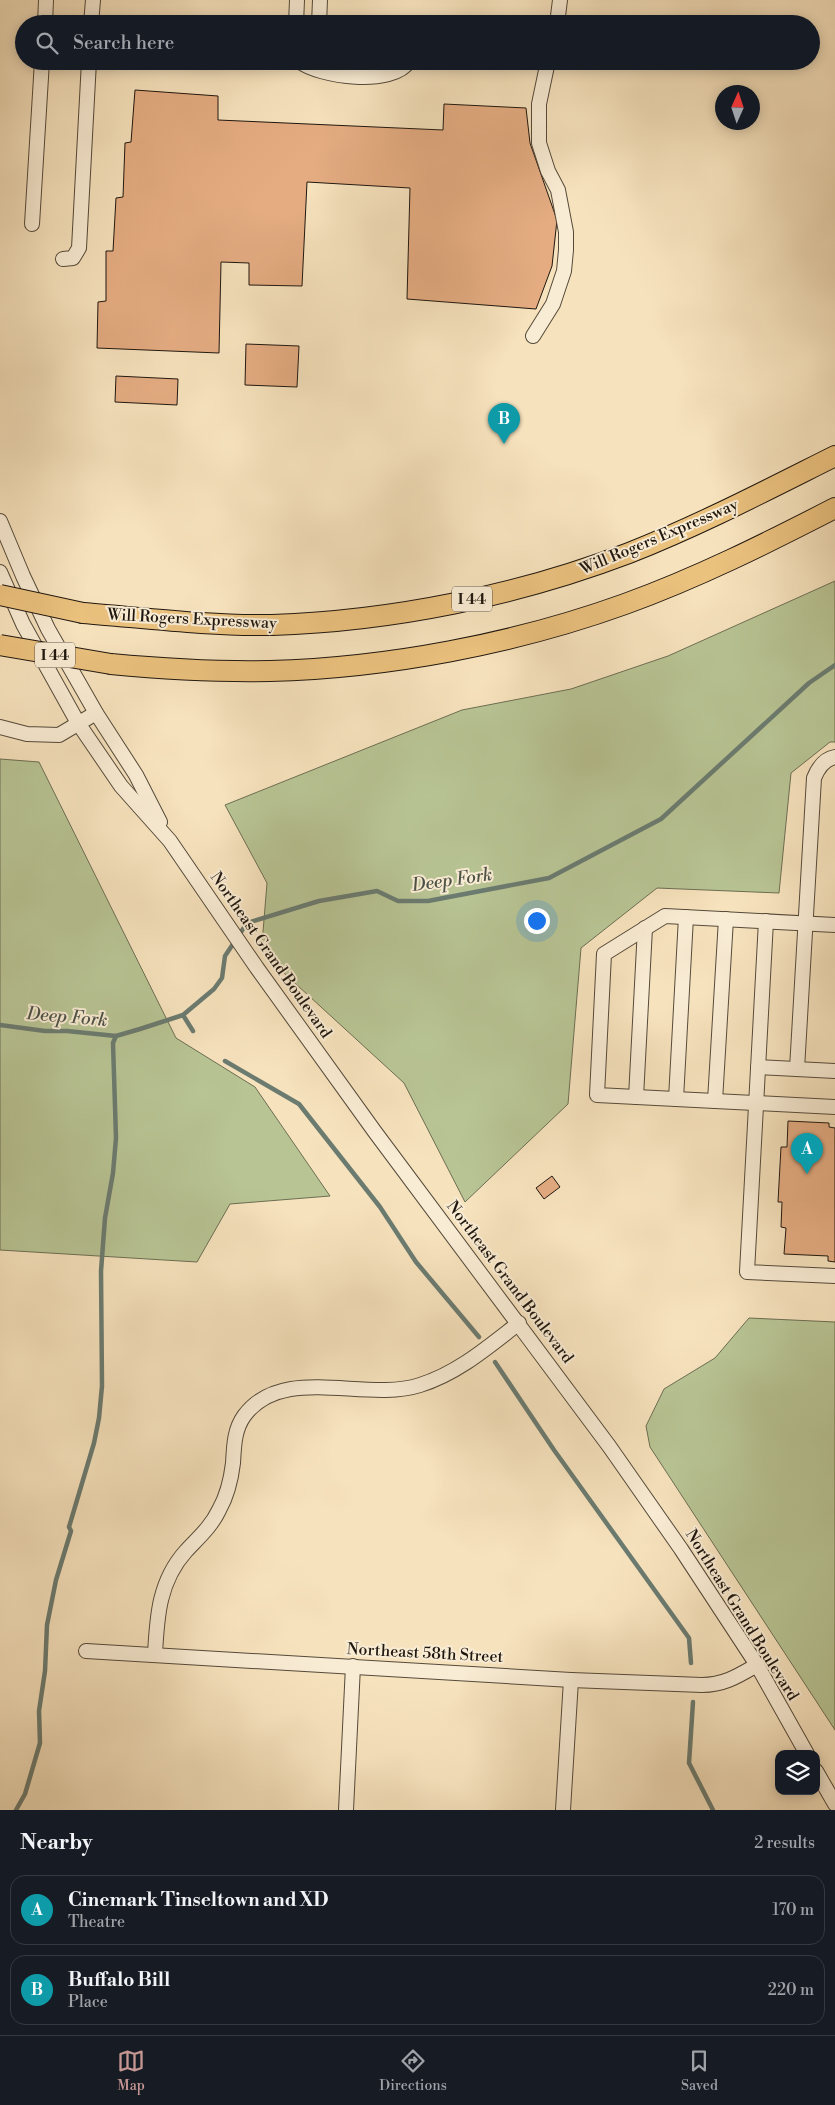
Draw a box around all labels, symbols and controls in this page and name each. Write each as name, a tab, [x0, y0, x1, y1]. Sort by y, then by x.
search box	[15, 15, 820, 70]
icon: search	[33, 29, 61, 57]
text: Search here	[73, 31, 174, 55]
north arrow	[715, 85, 760, 130]
pin: B	[488, 403, 520, 444]
street label: Will Rogers Expressway	[576, 495, 741, 580]
road number: I 44	[452, 586, 492, 612]
street label: Will Rogers Expressway	[106, 605, 278, 633]
road number: I 44	[35, 642, 75, 668]
water label: Deep Fork	[409, 863, 494, 897]
street label: Northeast Grand Boulevard	[206, 868, 336, 1042]
your location	[524, 908, 550, 934]
water label: Deep Fork	[25, 1002, 108, 1032]
pin: A	[791, 1133, 823, 1174]
street label: Northeast Grand Boulevard	[442, 1197, 578, 1367]
street label: Northeast Grand Boulevard	[681, 1526, 803, 1704]
street label: Northeast 58th Street	[346, 1639, 504, 1667]
map controls	[775, 1750, 820, 1795]
button: layers	[775, 1750, 820, 1795]
text: Nearby	[20, 1830, 93, 1856]
text: 2 results	[754, 1833, 815, 1853]
text: Cinemark Tinseltown and XD	[68, 1888, 329, 1912]
text: A	[31, 1900, 43, 1920]
text: 170 m	[772, 1900, 814, 1920]
text: Theatre	[68, 1912, 125, 1932]
text: Buffalo Bill	[68, 1968, 170, 1992]
text: B	[31, 1980, 43, 2000]
text: 220 m	[768, 1980, 814, 2000]
text: Place	[68, 1992, 108, 2012]
tab: Map	[117, 2047, 145, 2095]
tab: Directions	[379, 2047, 447, 2095]
tab: Saved	[681, 2047, 718, 2095]

